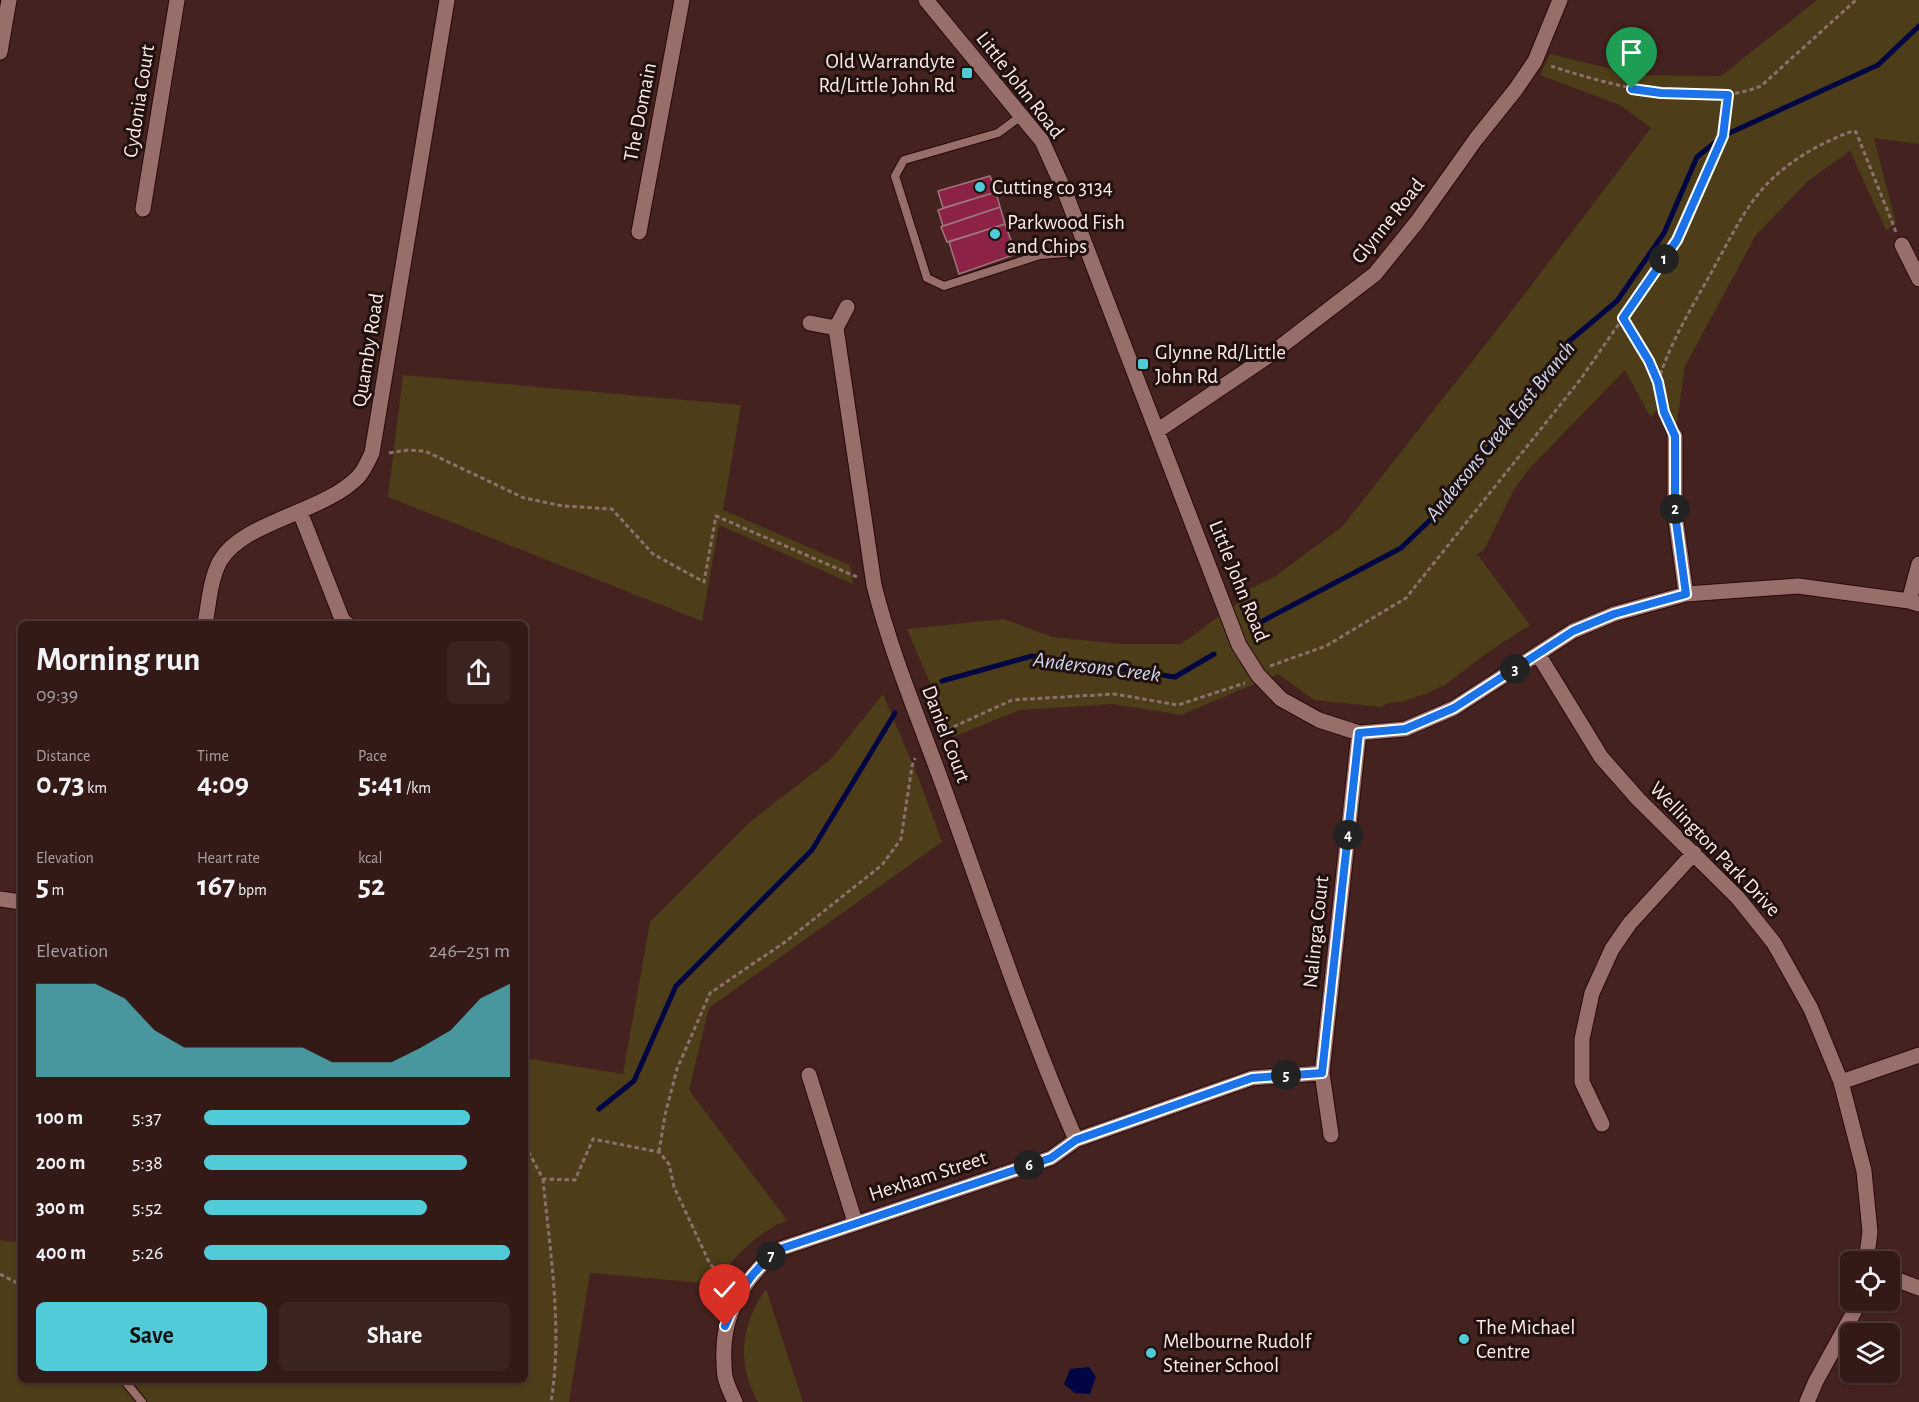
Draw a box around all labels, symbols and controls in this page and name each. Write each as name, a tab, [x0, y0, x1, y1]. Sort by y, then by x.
pin	[1606, 27, 1657, 89]
street label: Little John Road	[972, 28, 1068, 142]
icon: arrive	[1615, 36, 1648, 69]
street label: Cydonia Court	[120, 43, 158, 159]
place label: Old Warrandyte Rd/Little John Rd	[818, 51, 955, 96]
street label: The Domain	[620, 61, 660, 163]
marker: Old Warrandyte Rd/Little John Rd	[960, 66, 974, 80]
street label: Glynne Road	[1347, 174, 1429, 268]
place label: Cutting co 3134	[992, 177, 1113, 198]
marker: Cutting co 3134	[973, 180, 987, 194]
place label: Parkwood Fish and Chips	[1007, 212, 1125, 257]
marker: Parkwood Fish and Chips	[988, 227, 1002, 241]
pin: 1	[1649, 244, 1679, 274]
text: 1	[1661, 251, 1667, 267]
street label: Quamby Road	[349, 291, 387, 408]
water label: Andersons Creek East Branch	[1420, 337, 1579, 526]
place label: Glynne Rd/Little John Rd	[1155, 342, 1286, 387]
marker: Glynne Rd/Little John Rd	[1136, 357, 1150, 371]
pin: 2	[1660, 494, 1690, 524]
text: 2	[1671, 501, 1679, 517]
street label: Little John Road	[1205, 517, 1273, 645]
button: share	[447, 641, 510, 704]
text: Morning run	[36, 644, 200, 677]
water label: Andersons Creek	[1031, 648, 1162, 686]
pin: 3	[1500, 654, 1530, 684]
text: 3	[1512, 661, 1518, 677]
street label: Daniel Court	[918, 683, 974, 786]
text: 09:39	[36, 685, 78, 705]
text: Distance	[36, 748, 90, 764]
text: Time	[197, 748, 229, 764]
text: Pace	[358, 748, 387, 764]
text: 0.73	[36, 769, 84, 799]
text: 4:09	[197, 769, 249, 799]
text: 5:41	[358, 769, 404, 799]
street label: Wellington Park Drive	[1646, 778, 1784, 920]
text: km	[84, 780, 107, 796]
text: /km	[404, 780, 431, 796]
pin: 4	[1333, 820, 1363, 850]
text: 4	[1344, 827, 1352, 843]
text: Elevation	[36, 850, 94, 866]
text: Heart rate	[197, 850, 260, 866]
text: kcal	[358, 850, 382, 866]
text: 5	[36, 871, 49, 901]
text: 167	[197, 871, 235, 901]
text: 52	[358, 871, 385, 901]
street label: Nalinga Court	[1300, 875, 1332, 989]
text: m	[49, 882, 64, 898]
text: bpm	[235, 882, 267, 898]
text: Elevation	[36, 941, 108, 961]
text: 246–251 m	[429, 941, 510, 961]
pin: 5	[1271, 1060, 1301, 1090]
text: 5	[1283, 1067, 1289, 1083]
text: 100 m	[36, 1108, 83, 1128]
text: 5:37	[132, 1108, 162, 1128]
street label: Hexham Street	[866, 1147, 990, 1205]
pin: 6	[1014, 1150, 1044, 1180]
text: 200 m	[36, 1153, 85, 1173]
text: 5:38	[132, 1153, 163, 1173]
text: 6	[1025, 1157, 1033, 1173]
text: 300 m	[36, 1198, 85, 1218]
text: 5:52	[132, 1198, 162, 1218]
pin: 7	[756, 1241, 786, 1271]
text: 400 m	[36, 1243, 86, 1263]
text: 5:26	[132, 1243, 163, 1263]
text: 7	[768, 1248, 774, 1264]
map controls	[1840, 1251, 1900, 1383]
button: locate	[1840, 1251, 1900, 1311]
pin	[699, 1264, 750, 1326]
icon: check	[708, 1273, 741, 1306]
button: Save	[36, 1302, 267, 1371]
button: Share	[279, 1302, 510, 1371]
place label: The Michael Centre	[1476, 1317, 1575, 1362]
button: layers	[1840, 1323, 1900, 1383]
place label: Melbourne Rudolf Steiner School	[1163, 1331, 1313, 1376]
marker: The Michael Centre	[1457, 1332, 1471, 1346]
marker: Melbourne Rudolf Steiner School	[1144, 1346, 1158, 1360]

